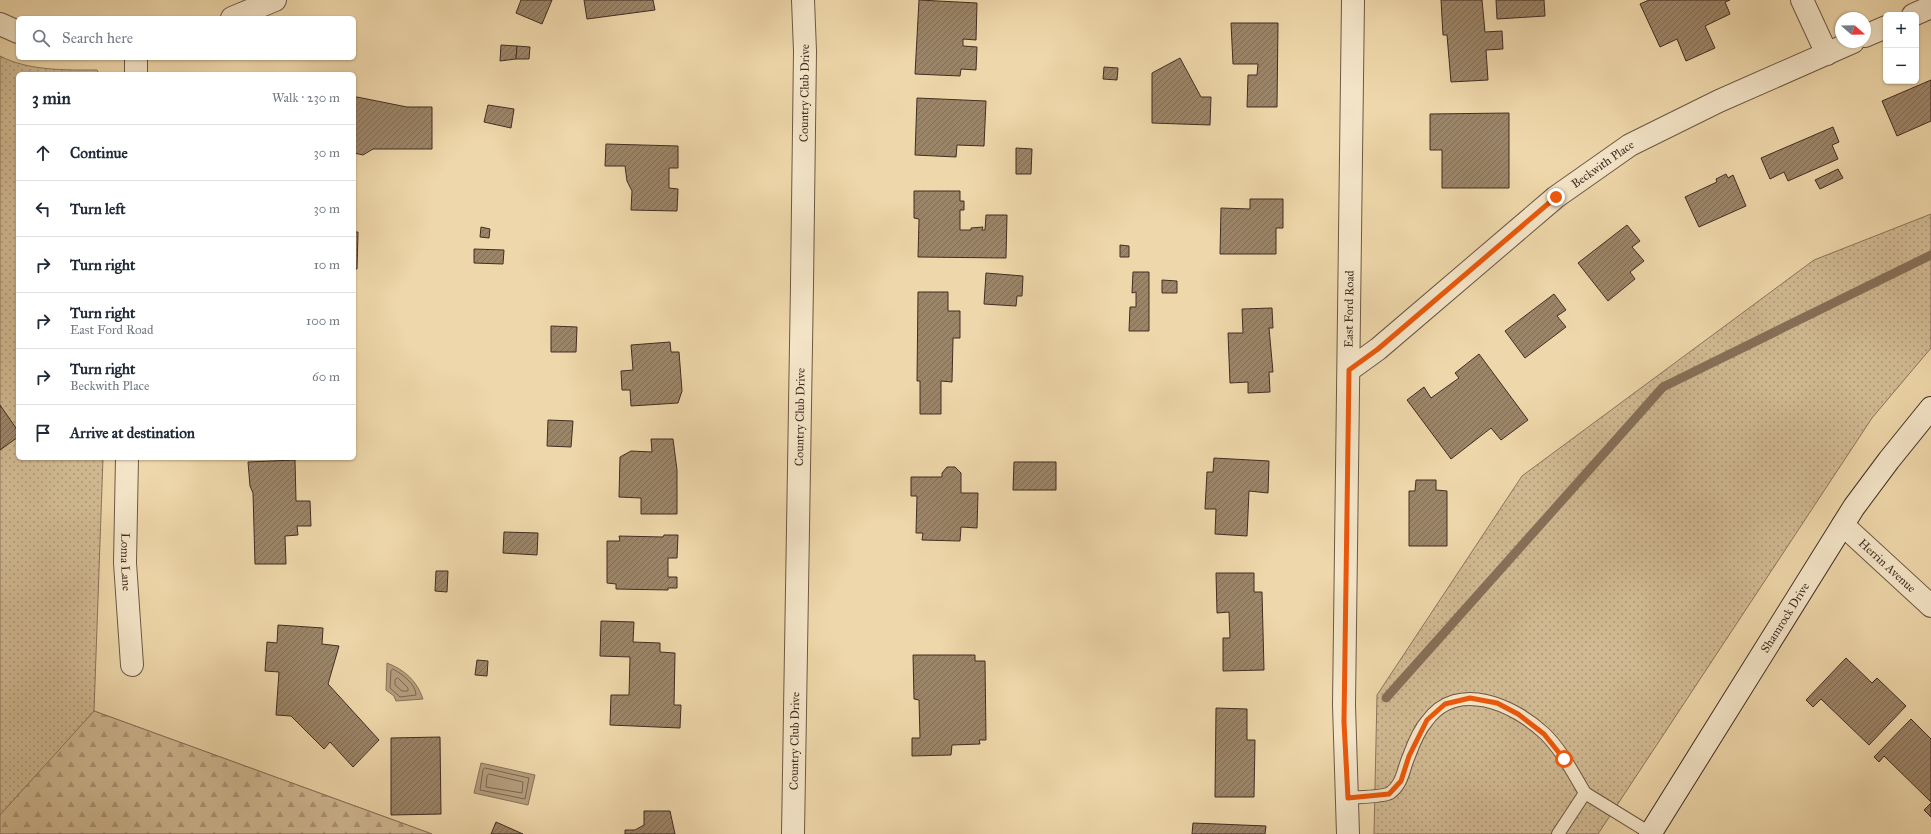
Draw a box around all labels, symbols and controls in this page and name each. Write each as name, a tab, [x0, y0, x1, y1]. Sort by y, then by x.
north arrow	[1835, 12, 1871, 48]
map controls	[1883, 12, 1919, 84]
button: +	[1883, 12, 1919, 48]
search box	[16, 16, 356, 60]
icon: search	[30, 27, 52, 49]
text: Search here	[62, 29, 133, 47]
street label: Country Club Drive	[797, 44, 812, 142]
button: −	[1883, 48, 1919, 84]
text: 3 min	[32, 88, 71, 109]
text: Walk · 230 m	[272, 90, 340, 106]
street label: Beckwith Place	[1569, 137, 1636, 191]
icon: ahead	[32, 142, 54, 164]
text: Continue	[70, 144, 128, 162]
text: 30 m	[314, 145, 340, 161]
route end	[1547, 188, 1565, 206]
icon: left	[32, 198, 54, 220]
text: Turn left	[70, 200, 126, 218]
text: 30 m	[314, 201, 340, 217]
icon: right	[32, 254, 54, 276]
text: Turn right	[70, 256, 135, 274]
text: 10 m	[314, 257, 340, 273]
street label: East Ford Road	[1342, 270, 1357, 348]
text: Turn right	[70, 304, 135, 322]
icon: right	[32, 310, 54, 332]
text: 100 m	[306, 313, 340, 329]
text: East Ford Road	[70, 322, 154, 338]
text: Turn right	[70, 360, 135, 378]
icon: right	[32, 366, 54, 388]
street label: Country Club Drive	[792, 368, 808, 466]
text: 60 m	[312, 369, 340, 385]
text: Beckwith Place	[70, 378, 150, 394]
icon: arrive	[32, 422, 54, 444]
text: Arrive at destination	[70, 424, 195, 442]
street label: Loma Lane	[118, 533, 134, 591]
street label: Herrin Avenue	[1856, 536, 1919, 595]
street label: Shamrock Drive	[1758, 580, 1812, 655]
street label: Country Club Drive	[787, 692, 802, 790]
route start	[1555, 750, 1573, 768]

